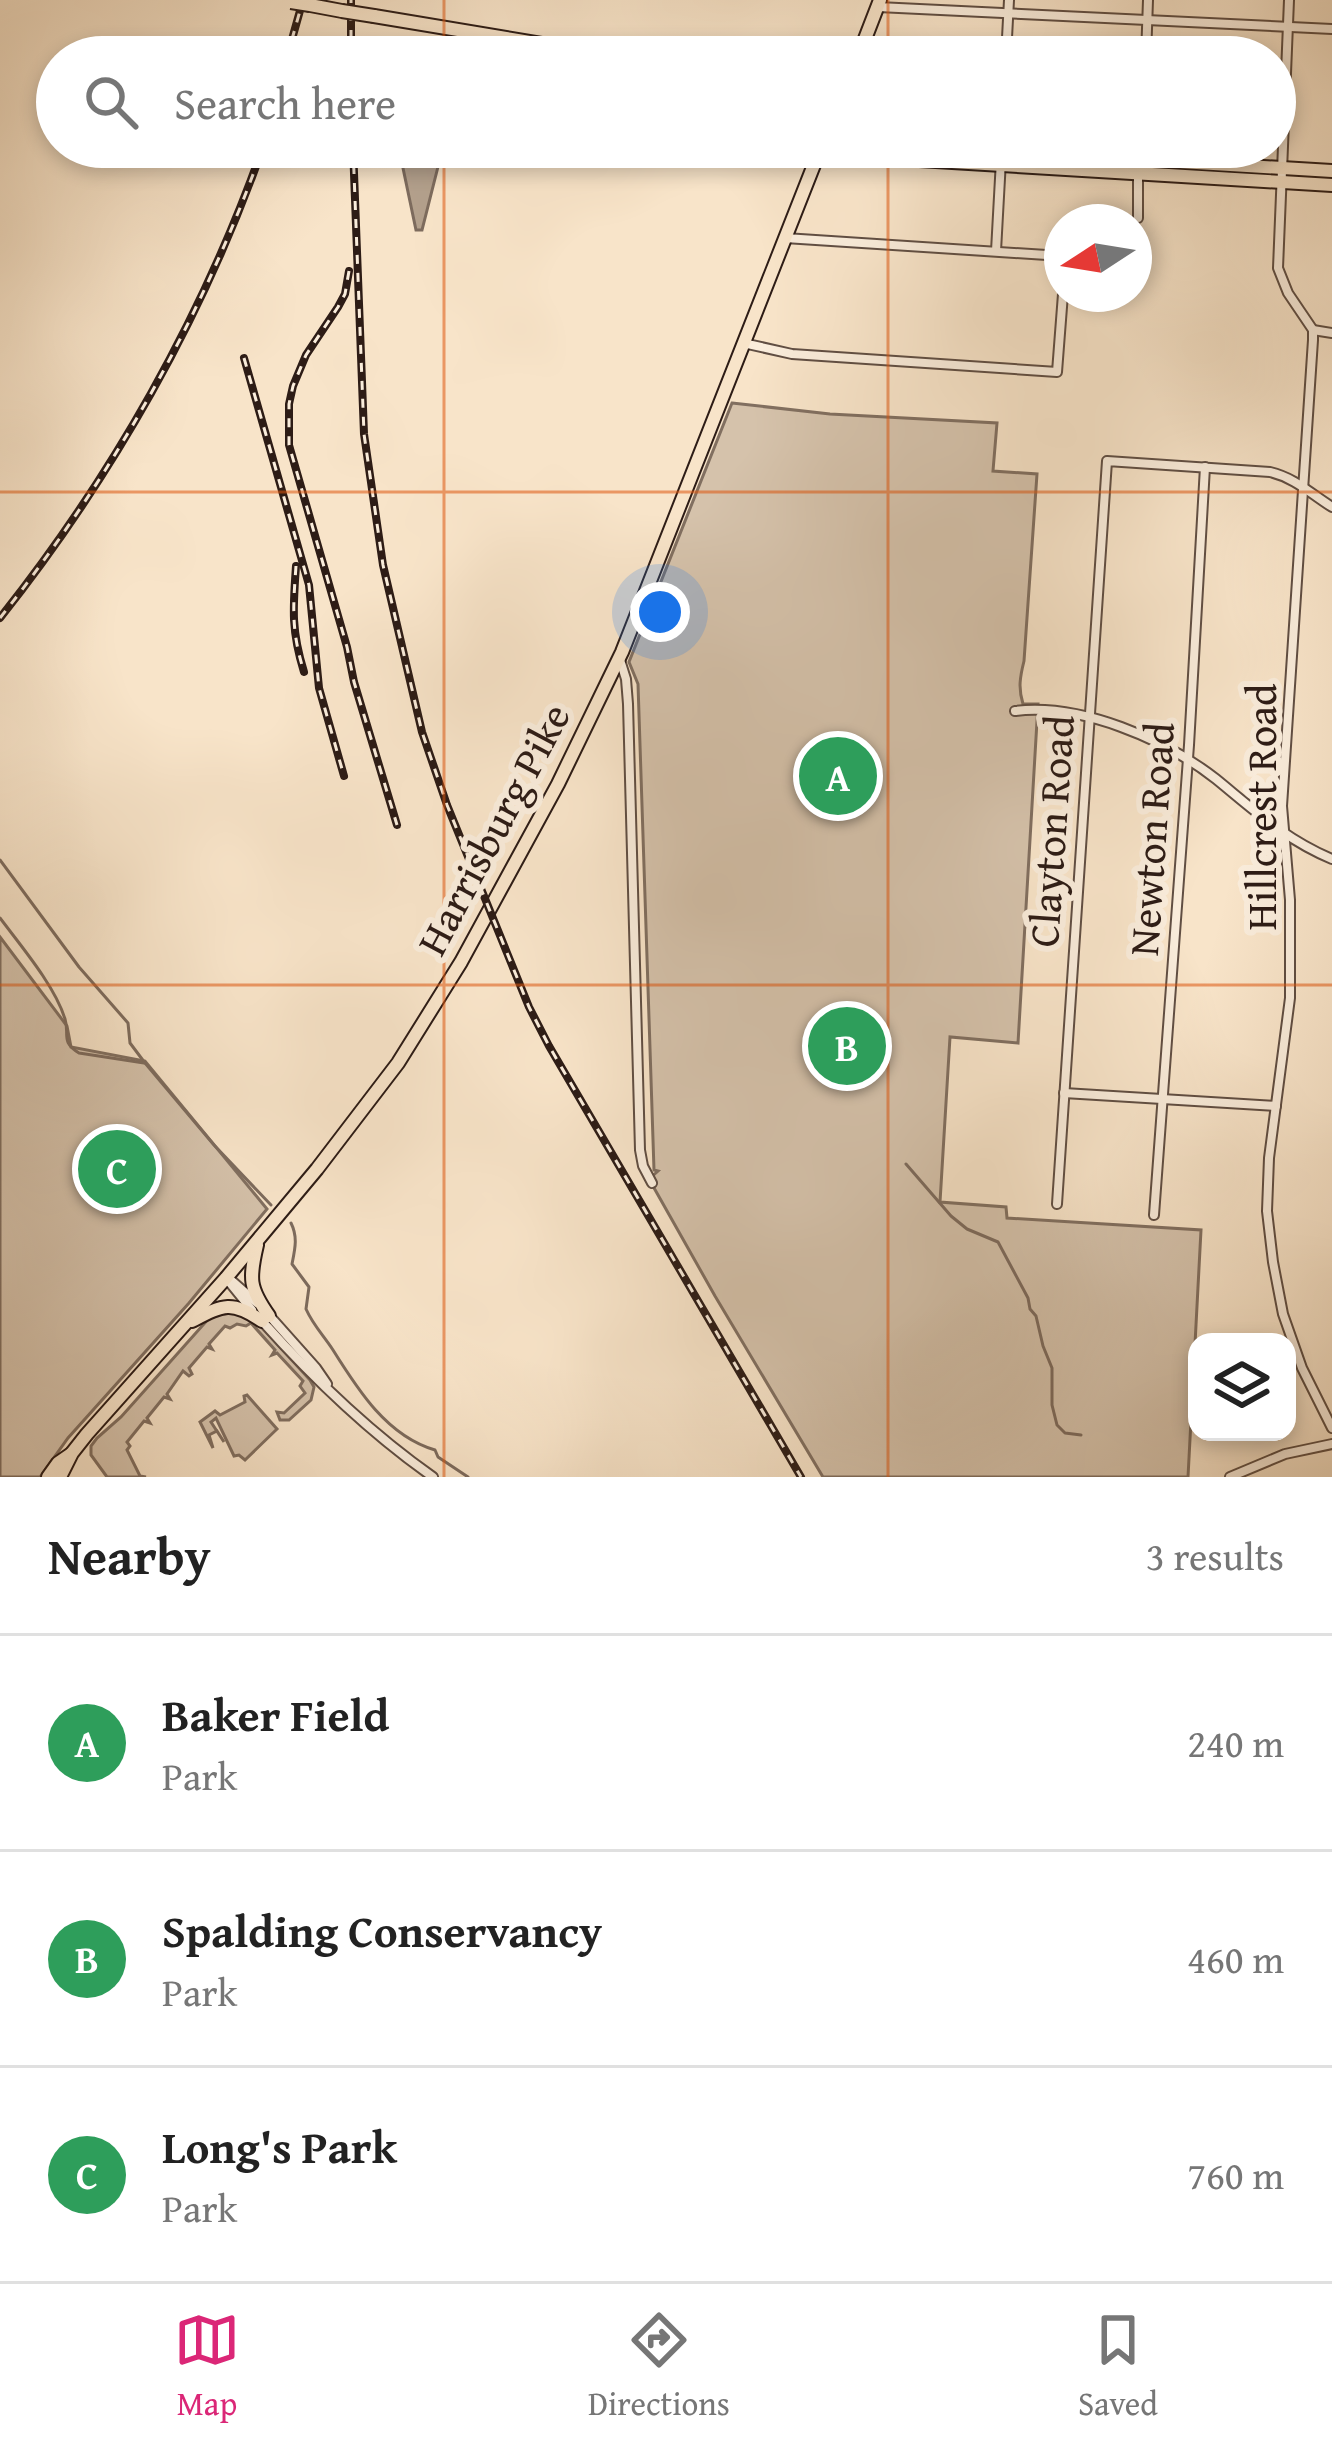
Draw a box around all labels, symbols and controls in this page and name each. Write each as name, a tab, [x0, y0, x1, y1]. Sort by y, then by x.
search box	[36, 36, 1296, 168]
icon: search	[78, 69, 144, 135]
text: Search here	[174, 70, 396, 135]
north arrow	[1044, 204, 1152, 312]
your location	[630, 582, 690, 642]
street label: Hillcrest Road	[1230, 683, 1291, 930]
street label: Harrisburg Pike	[401, 692, 585, 966]
street label: Clayton Road	[1012, 712, 1089, 949]
street label: Newton Road	[1112, 720, 1189, 958]
pin: A	[799, 731, 877, 821]
pin: B	[808, 1001, 886, 1091]
pin: C	[78, 1124, 156, 1214]
map controls	[1188, 1333, 1296, 1441]
button: layers	[1188, 1333, 1296, 1441]
text: Nearby	[48, 1518, 211, 1593]
text: 3 results	[1146, 1527, 1284, 1584]
text: Baker Field	[162, 1682, 389, 1747]
text: A	[75, 1714, 99, 1771]
text: 240 m	[1187, 1714, 1284, 1771]
text: Park	[162, 1747, 237, 1804]
text: Spalding Conservancy	[162, 1898, 602, 1963]
text: B	[75, 1930, 99, 1987]
text: 460 m	[1187, 1930, 1284, 1987]
text: Park	[162, 1963, 237, 2020]
text: Long's Park	[162, 2114, 397, 2179]
text: C	[76, 2146, 98, 2203]
text: 760 m	[1187, 2146, 1284, 2203]
text: Park	[162, 2179, 237, 2236]
tab: Map	[174, 2307, 240, 2427]
tab: Directions	[588, 2307, 730, 2427]
tab: Saved	[1078, 2307, 1158, 2427]

